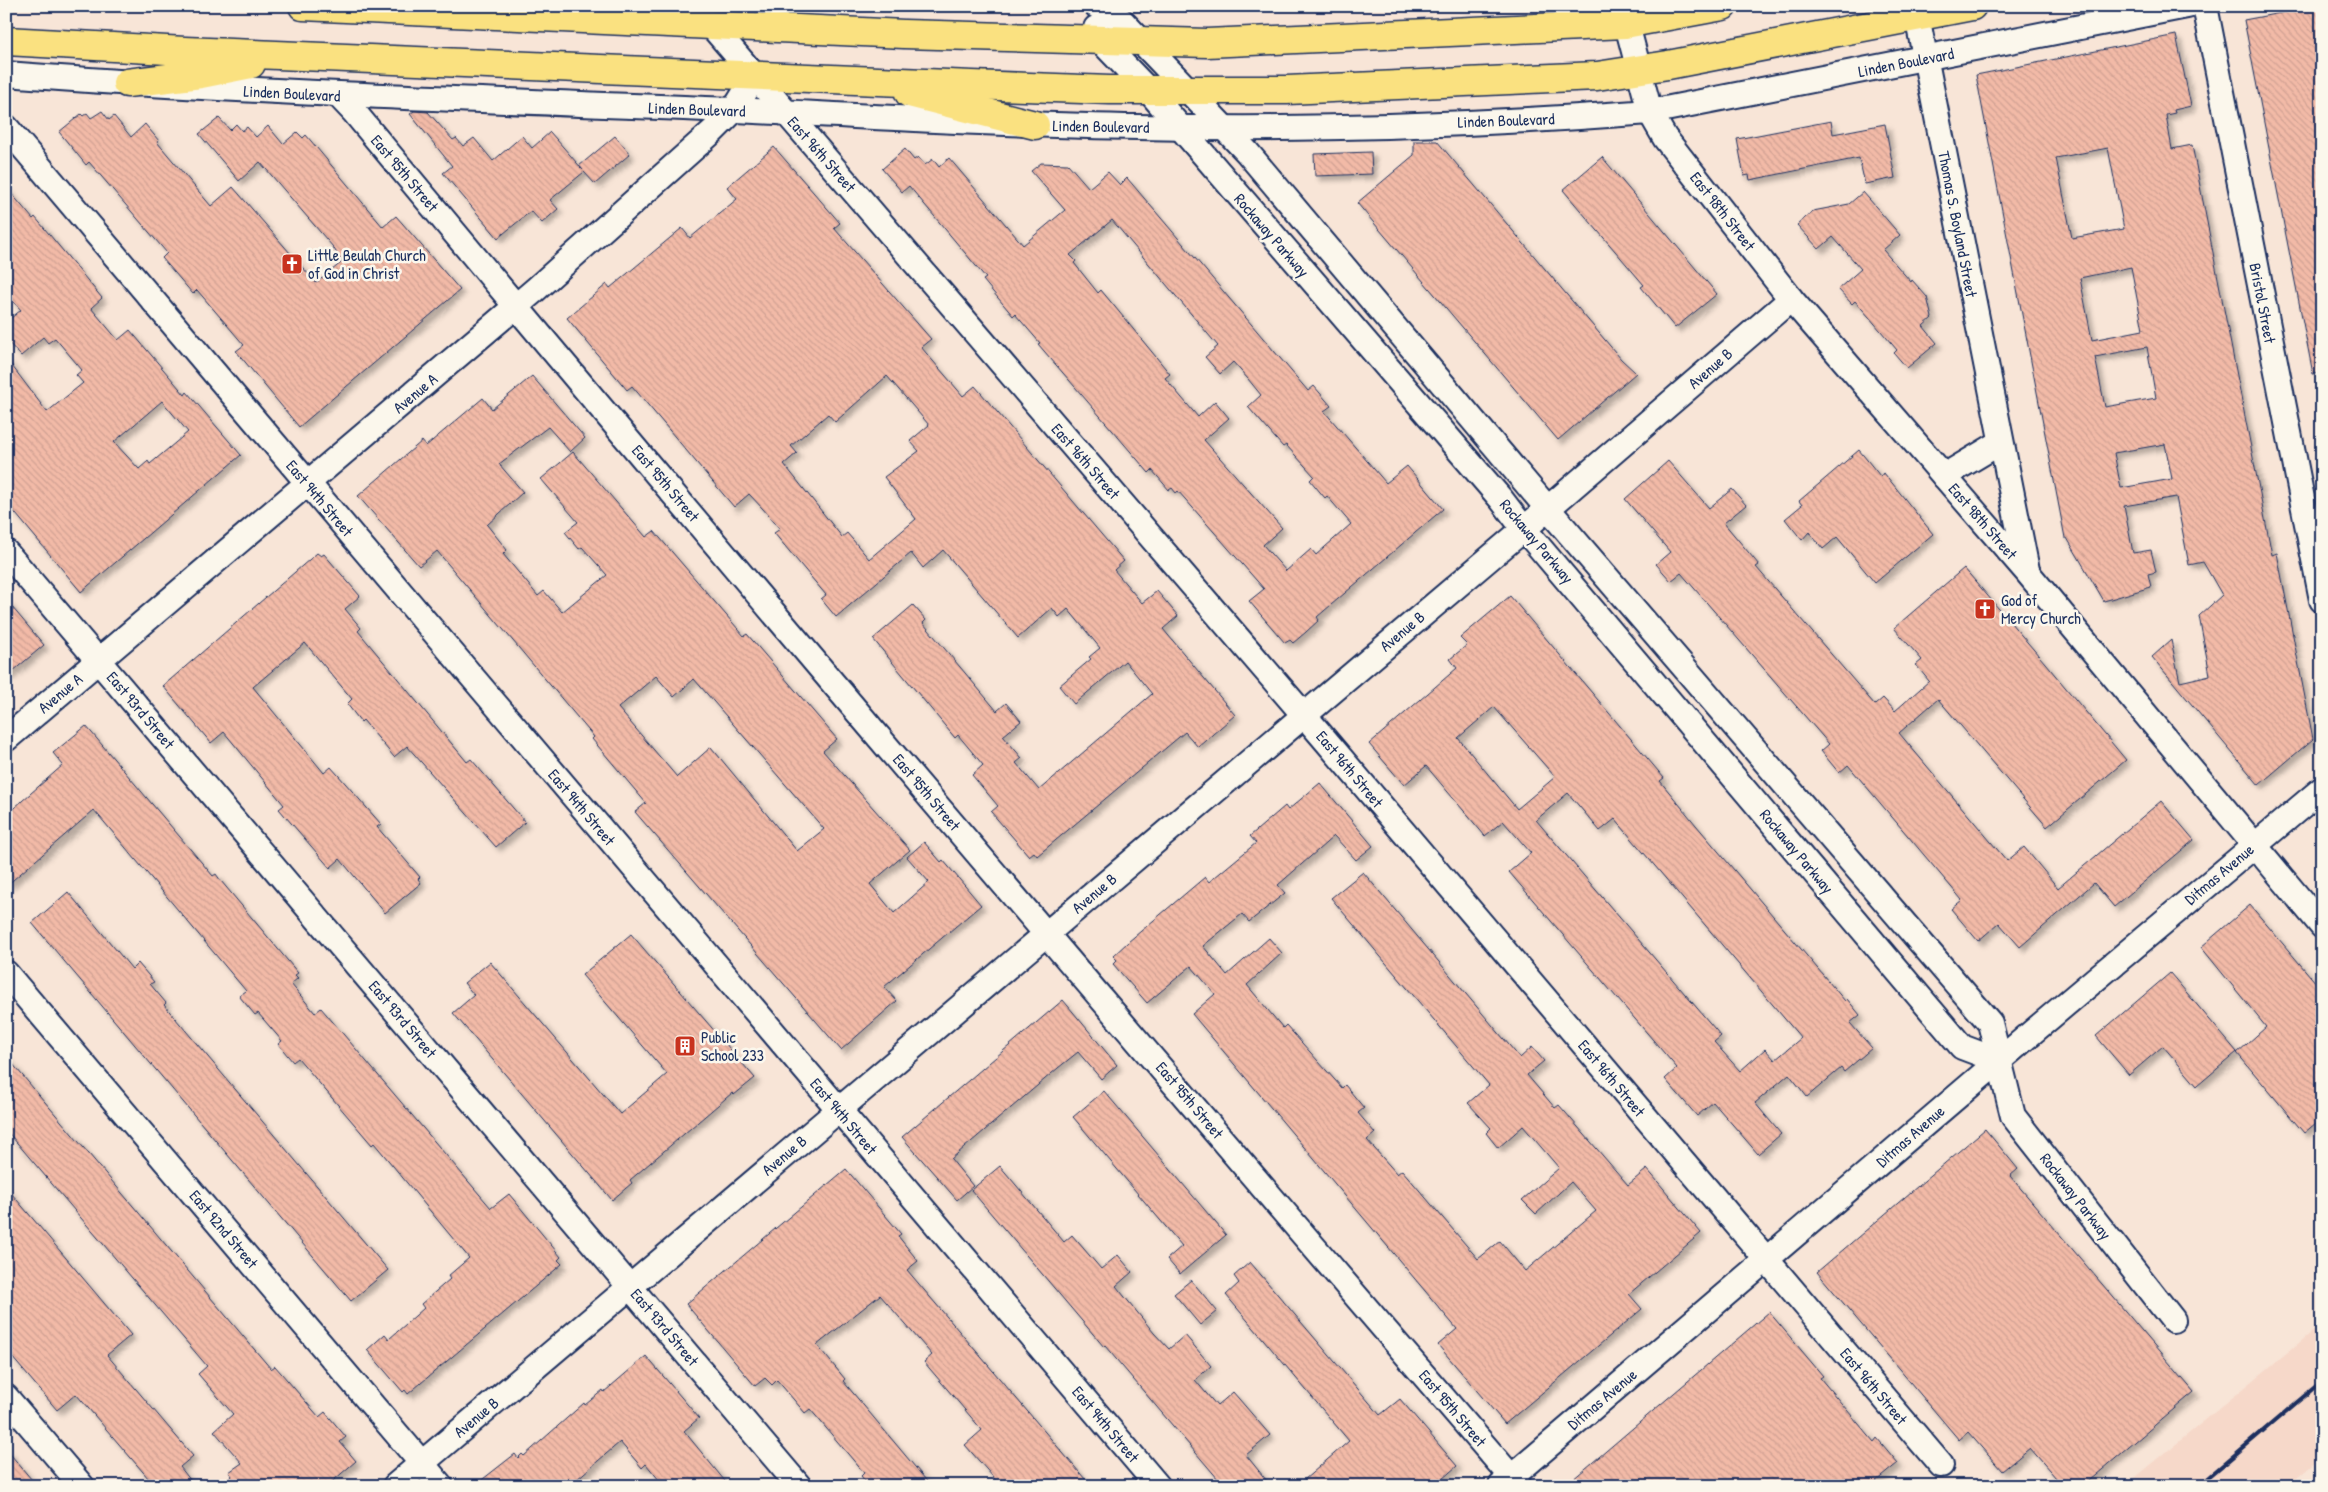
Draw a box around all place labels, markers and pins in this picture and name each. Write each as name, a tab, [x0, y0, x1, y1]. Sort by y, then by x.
place label: Little Beulah Church of God in Christ	[308, 244, 426, 284]
church icon: Little Beulah Church of God in Christ	[280, 252, 304, 276]
place label: God of Mercy Church	[2001, 589, 2081, 629]
church icon: God of Mercy Church	[1973, 597, 1997, 621]
place label: Public School 233	[701, 1026, 764, 1066]
building icon: Public School 233	[673, 1034, 697, 1058]

